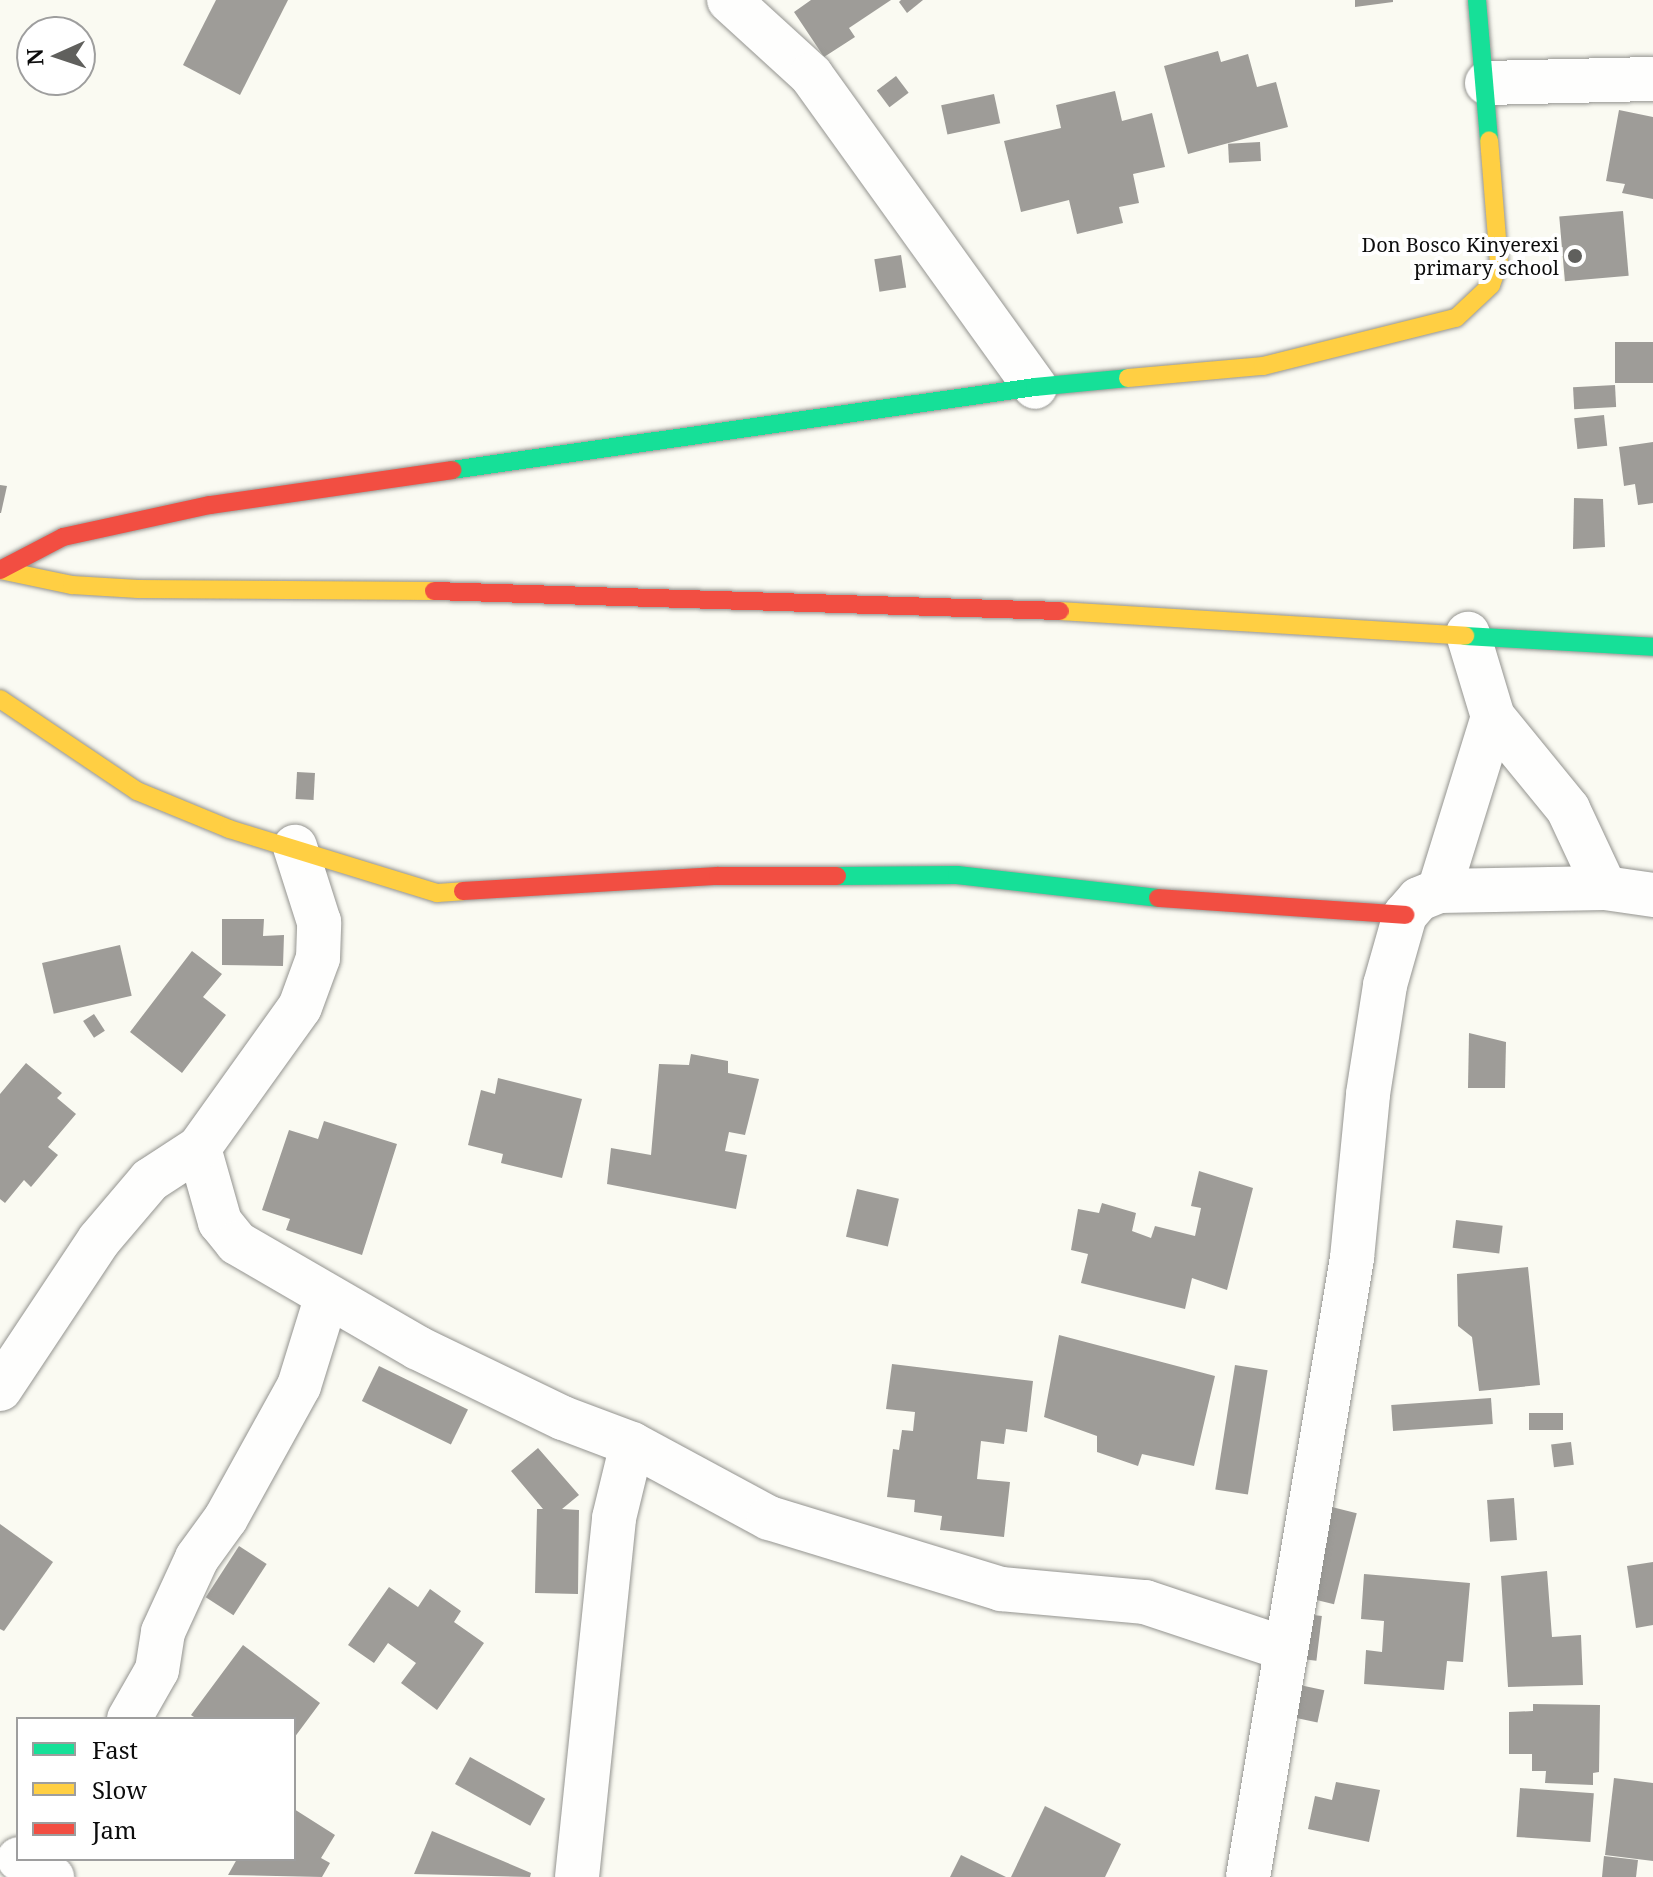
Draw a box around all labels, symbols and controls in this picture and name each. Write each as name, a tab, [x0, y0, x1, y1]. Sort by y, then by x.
north arrow	[16, 16, 96, 96]
text: N	[19, 48, 49, 67]
place label: Don Bosco Kinyerexi primary school	[1362, 232, 1559, 279]
marker: Don Bosco Kinyerexi primary school	[1566, 247, 1584, 265]
legend	[16, 1717, 296, 1861]
text: Fast	[92, 1733, 138, 1766]
text: Slow	[92, 1773, 147, 1806]
text: Jam	[92, 1813, 137, 1846]

